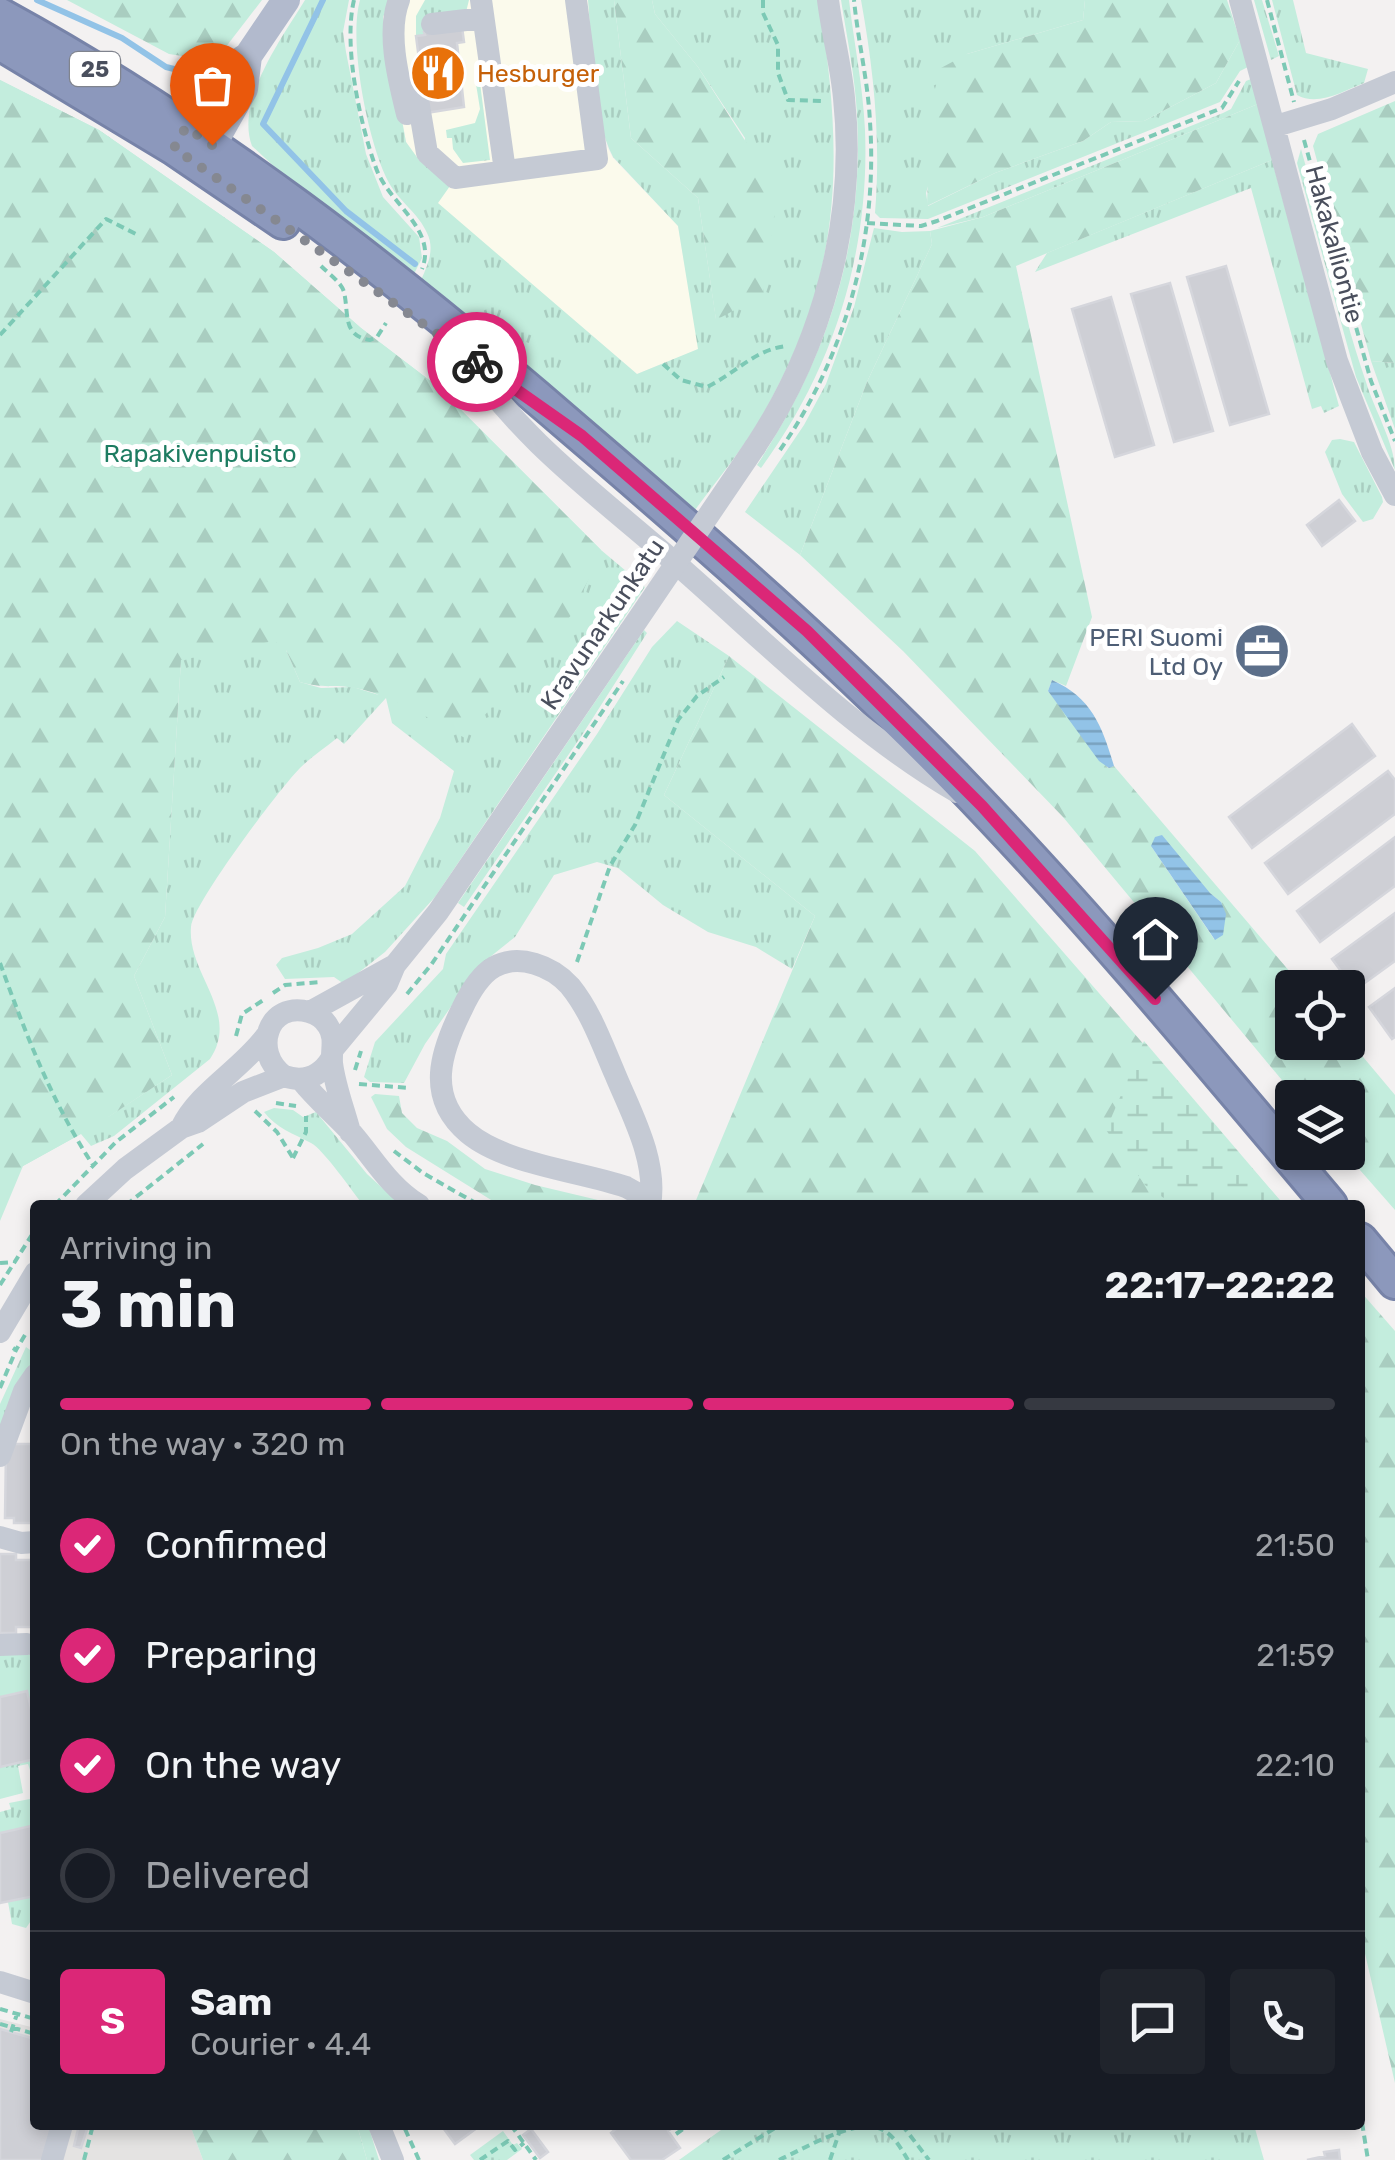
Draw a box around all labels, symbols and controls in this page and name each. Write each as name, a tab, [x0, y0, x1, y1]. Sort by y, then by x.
pin	[170, 43, 255, 146]
restaurant icon: Hesburger	[408, 43, 468, 103]
road number: 25	[70, 52, 120, 86]
icon: bag	[185, 58, 240, 113]
place label: Hesburger	[477, 59, 600, 88]
street label: Hakakalliontie	[1300, 162, 1369, 326]
courier	[427, 312, 527, 412]
icon: bike	[450, 335, 505, 390]
park label: Rapakivenpuisto	[103, 439, 297, 468]
street label: Kravunarkunkatu	[535, 533, 670, 715]
office icon: PERI Suomi Ltd Oy	[1232, 621, 1292, 681]
place label: PERI Suomi Ltd Oy	[1089, 623, 1223, 681]
pin	[1113, 897, 1198, 1000]
icon: home	[1128, 912, 1183, 967]
map controls	[1275, 970, 1365, 1170]
button: locate	[1275, 970, 1365, 1060]
button: layers	[1275, 1080, 1365, 1170]
text: Arriving in	[60, 1229, 212, 1267]
text: 22:17–22:22	[1104, 1262, 1335, 1308]
text: 3 min	[60, 1266, 237, 1343]
text: On the way · 320 m	[60, 1425, 345, 1463]
icon: check	[60, 1518, 115, 1573]
text: Confirmed	[145, 1522, 328, 1568]
text: 21:50	[1255, 1526, 1335, 1564]
icon: check	[60, 1628, 115, 1683]
text: Preparing	[145, 1632, 318, 1678]
text: 21:59	[1256, 1636, 1335, 1674]
icon: check	[60, 1738, 115, 1793]
text: On the way	[145, 1742, 341, 1788]
text: 22:10	[1255, 1746, 1335, 1784]
text: Delivered	[145, 1852, 310, 1898]
button: chat	[1100, 1969, 1205, 2074]
button: phone	[1230, 1969, 1335, 2074]
text: Sam	[190, 1979, 272, 2025]
text: S	[100, 1998, 125, 2044]
text: Courier · 4.4	[190, 2025, 371, 2063]

